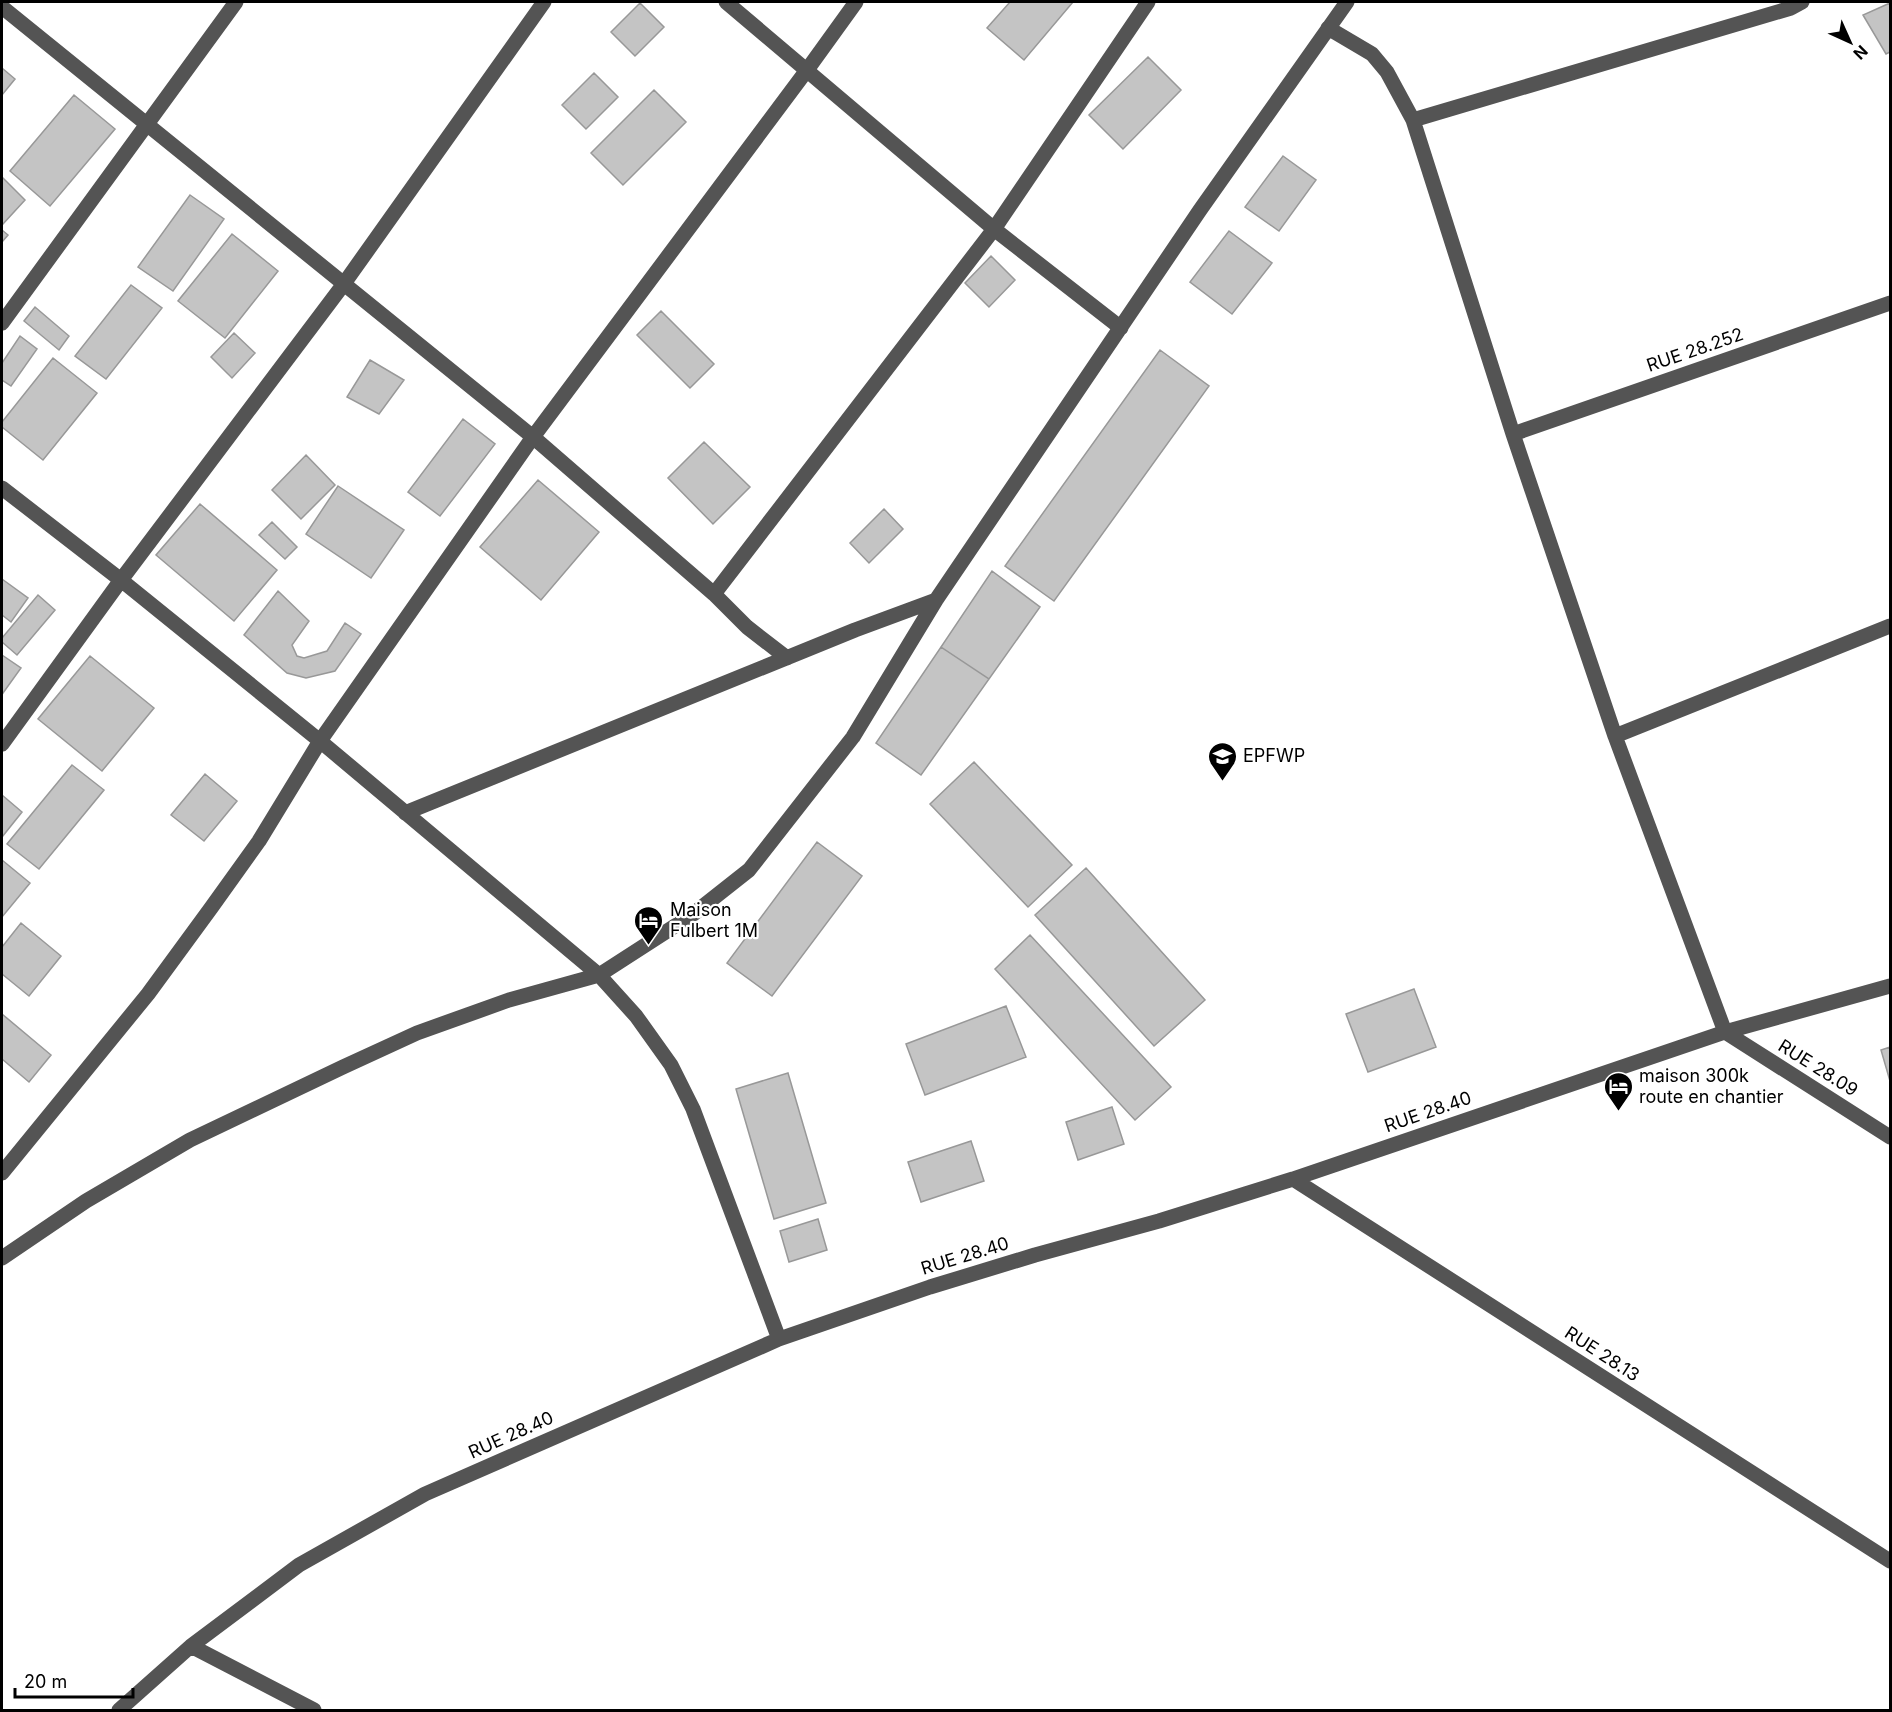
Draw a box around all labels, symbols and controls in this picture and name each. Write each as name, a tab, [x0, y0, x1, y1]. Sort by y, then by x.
north arrow	[1820, 12, 1880, 72]
text: N	[1849, 41, 1872, 64]
street label: RUE 28.252	[1644, 323, 1746, 376]
school or university icon: EPFWP	[1206, 740, 1238, 782]
place label: EPFWP	[1243, 745, 1305, 766]
place label: Maison Fulbert 1M	[670, 899, 758, 941]
hotel icon: Maison Fulbert 1M	[633, 904, 665, 946]
street label: RUE 28.09	[1775, 1035, 1862, 1100]
place label: maison 300k route en chantier	[1639, 1065, 1784, 1107]
hotel icon: maison 300k route en chantier	[1602, 1070, 1634, 1112]
street label: RUE 28.40	[1382, 1087, 1474, 1136]
street label: RUE 28.40	[918, 1232, 1011, 1279]
street label: RUE 28.13	[1561, 1322, 1643, 1385]
street label: RUE 28.40	[465, 1406, 557, 1463]
scale bar	[15, 1661, 134, 1699]
text: 20 m	[24, 1671, 67, 1692]

